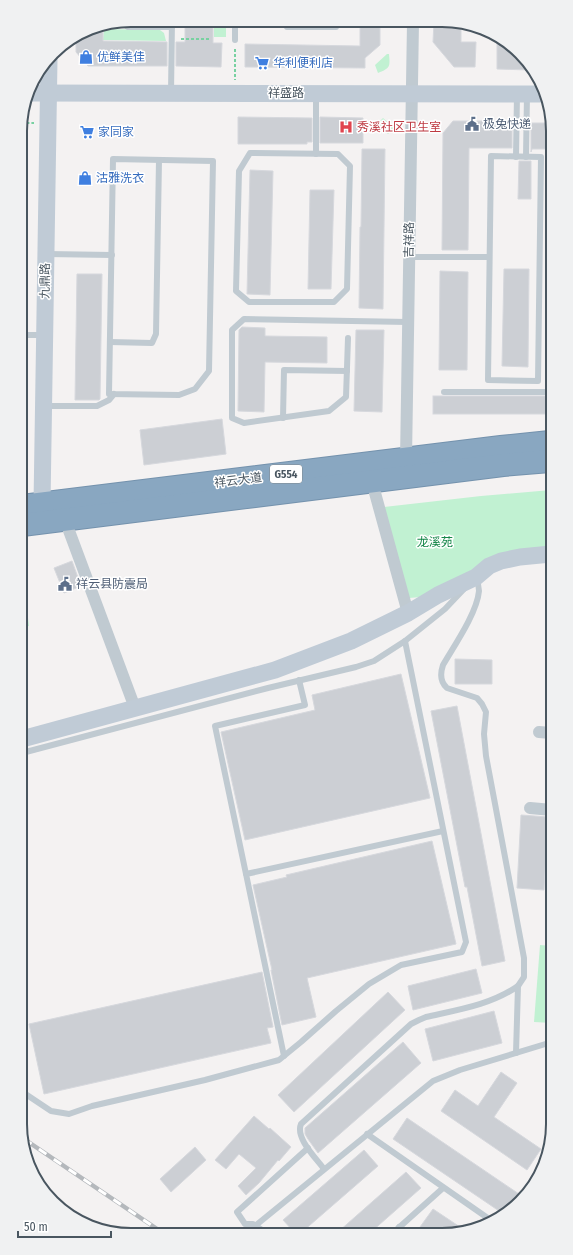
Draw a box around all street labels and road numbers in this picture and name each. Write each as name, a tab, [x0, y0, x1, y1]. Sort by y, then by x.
street label: 祥盛路	[268, 86, 304, 100]
street label: 吉祥路	[402, 222, 416, 258]
street label: 九鼎路	[38, 263, 52, 299]
road number: G554	[270, 465, 302, 483]
street label: 祥云大道	[213, 470, 263, 490]

